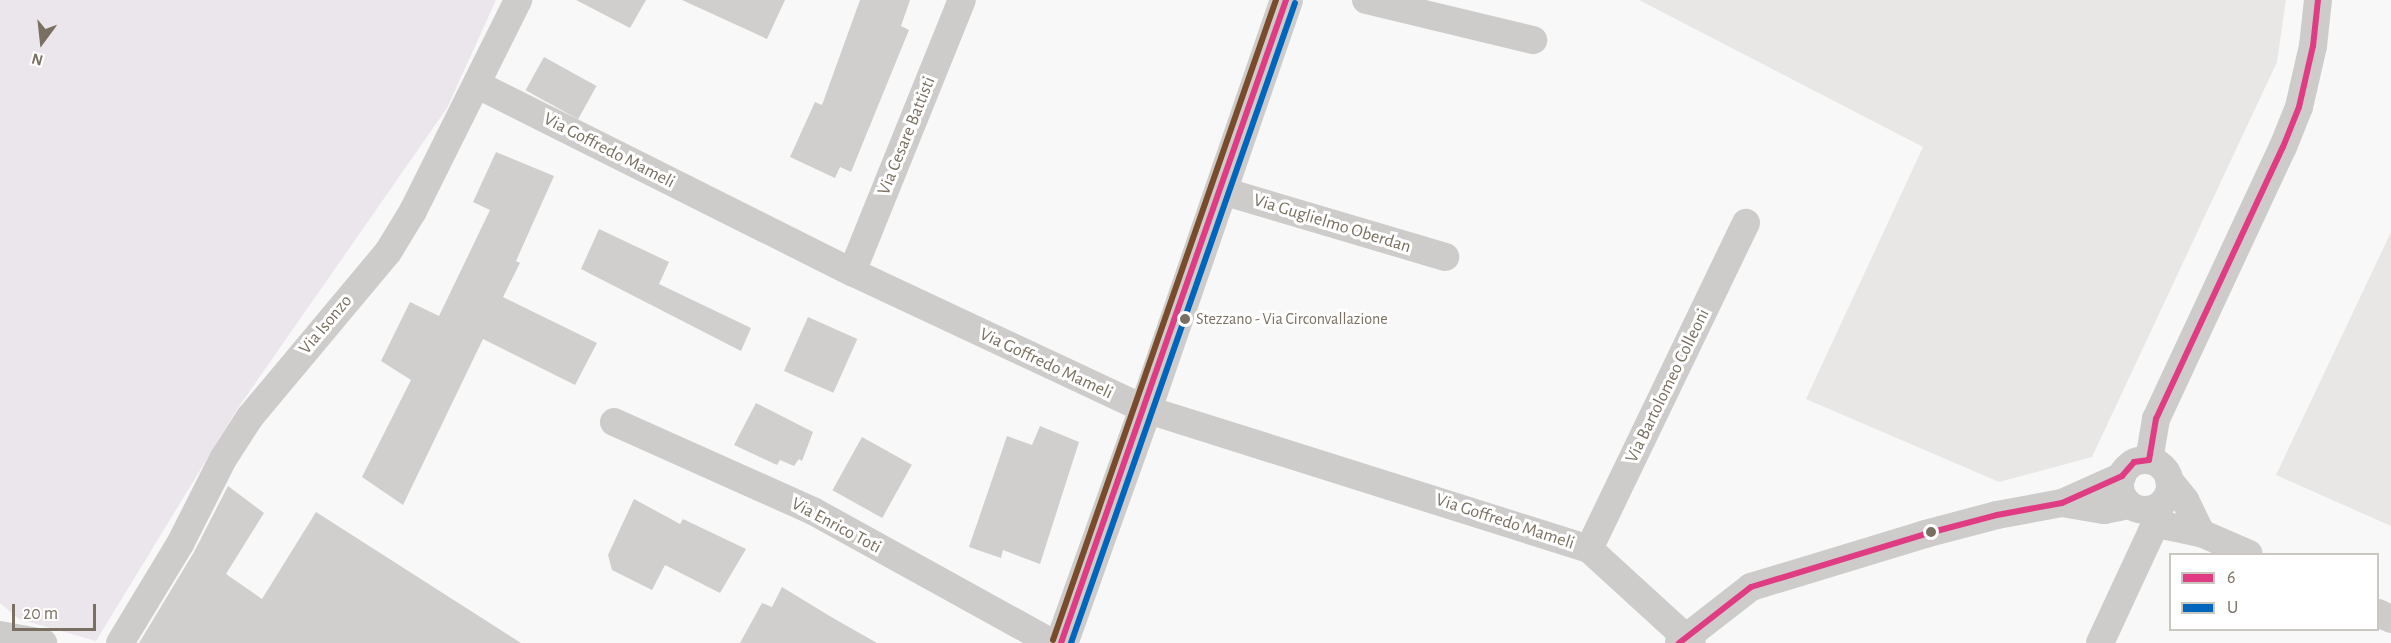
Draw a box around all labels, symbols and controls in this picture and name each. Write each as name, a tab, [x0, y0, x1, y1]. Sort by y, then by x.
north arrow	[12, 12, 72, 72]
text: N	[30, 50, 45, 69]
street label: Via Cesare Battisti	[873, 74, 941, 198]
street label: Via Goffredo Mameli	[540, 109, 678, 193]
street label: Via Guglielmo Oberdan	[1251, 190, 1413, 258]
street label: Via Isonzo	[295, 291, 357, 359]
street label: Via Bartolomeo Colleoni	[1621, 305, 1715, 467]
place label: Stezzano - Via Circonvallazione	[1196, 309, 1388, 329]
marker: Stezzano - Via Circonvallazione	[1179, 313, 1191, 325]
street label: Via Goffredo Mameli	[976, 324, 1116, 404]
street label: Via Goffredo Mameli	[1433, 489, 1577, 555]
street label: Via Enrico Toti	[787, 493, 885, 559]
unlabelled marker	[1925, 526, 1937, 538]
legend	[2169, 553, 2379, 631]
text: 6	[2227, 569, 2235, 587]
scale bar	[15, 592, 99, 630]
text: U	[2227, 599, 2238, 617]
text: 20 m	[23, 605, 58, 623]

